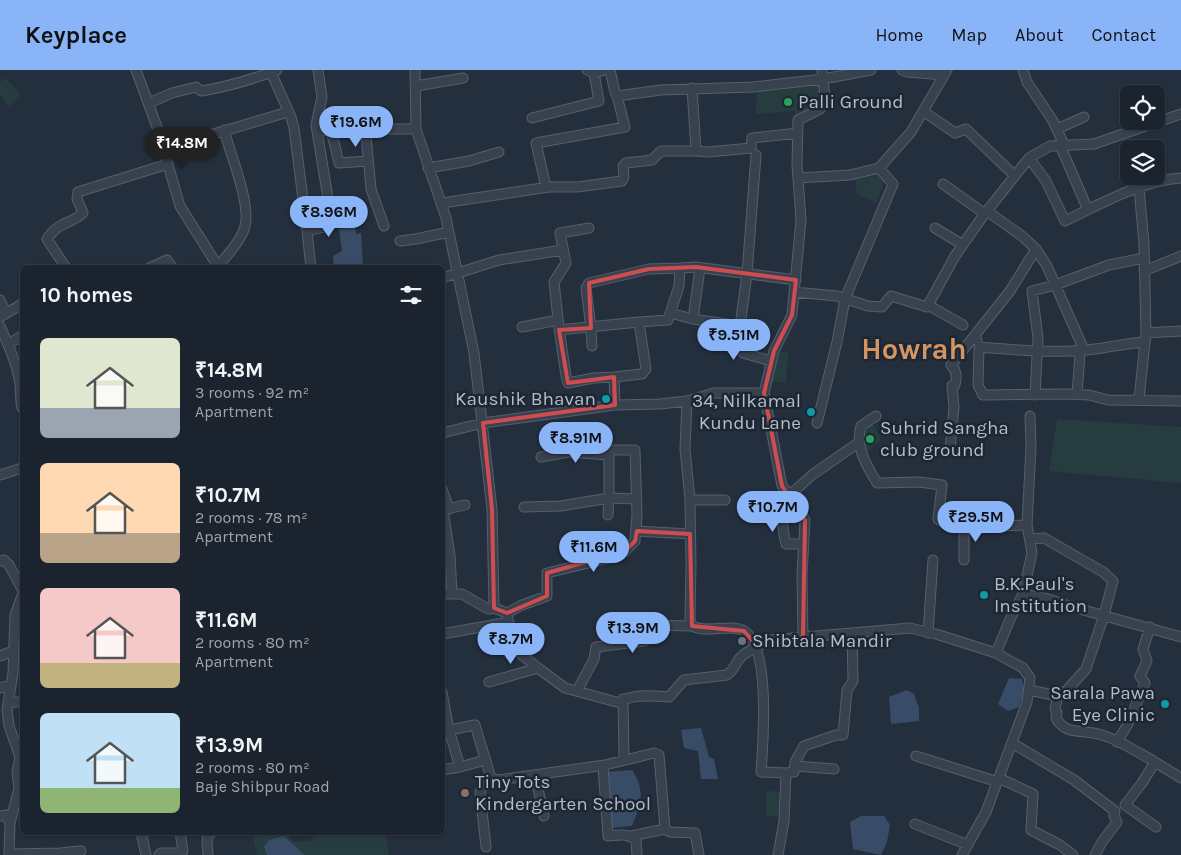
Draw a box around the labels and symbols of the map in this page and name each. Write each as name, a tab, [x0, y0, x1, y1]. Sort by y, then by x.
place label: Palli Ground	[798, 91, 904, 113]
marker: Palli Ground	[782, 96, 794, 108]
pin: ₹19.6M	[315, 106, 397, 148]
pin: ₹14.8M	[141, 126, 223, 169]
pin: ₹8.96M	[288, 196, 370, 238]
pin: ₹9.51M	[693, 318, 775, 361]
district label: Howrah	[861, 332, 967, 366]
place label: Kaushik Bhavan	[455, 388, 596, 410]
place label: 34, Nilkamal Kundu Lane	[692, 390, 801, 434]
marker: Kaushik Bhavan	[600, 393, 612, 405]
marker: 34, Nilkamal Kundu Lane	[805, 406, 817, 418]
place label: Suhrid Sangha club ground	[880, 417, 1009, 461]
pin: ₹8.91M	[535, 422, 617, 464]
marker: Suhrid Sangha club ground	[864, 433, 876, 445]
pin: ₹10.7M	[732, 490, 814, 533]
pin: ₹29.5M	[935, 500, 1017, 543]
pin: ₹11.6M	[553, 530, 635, 573]
place label: B.K.Paul's Institution	[994, 573, 1087, 617]
marker: B.K.Paul's Institution	[978, 589, 990, 601]
pin: ₹13.9M	[592, 612, 674, 654]
pin: ₹8.7M	[476, 622, 546, 665]
place label: Shibtala Mandir	[752, 630, 892, 652]
marker: Shibtala Mandir	[736, 635, 748, 647]
place label: Sarala Pawa Eye Clinic	[1050, 682, 1155, 726]
marker: Sarala Pawa Eye Clinic	[1159, 698, 1171, 710]
place label: Tiny Tots Kindergarten School	[475, 771, 651, 815]
marker: Tiny Tots Kindergarten School	[459, 787, 471, 799]

